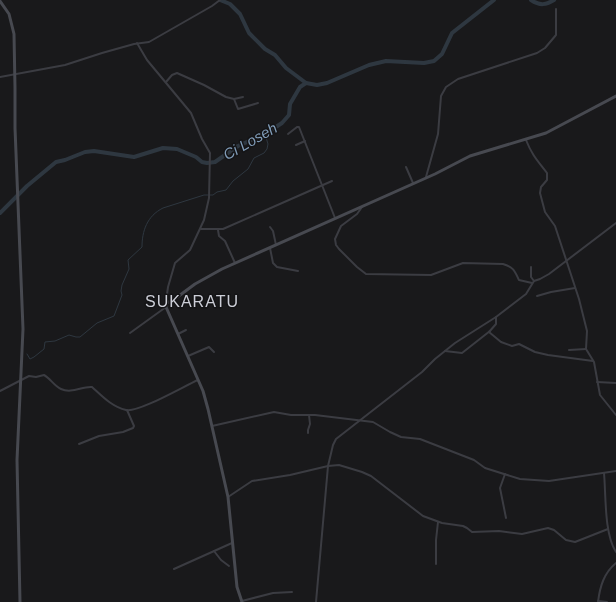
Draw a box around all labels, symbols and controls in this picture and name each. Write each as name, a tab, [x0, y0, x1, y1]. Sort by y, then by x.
water label: Ci Loseh	[220, 119, 280, 163]
district label: SUKARATU	[145, 293, 239, 310]

